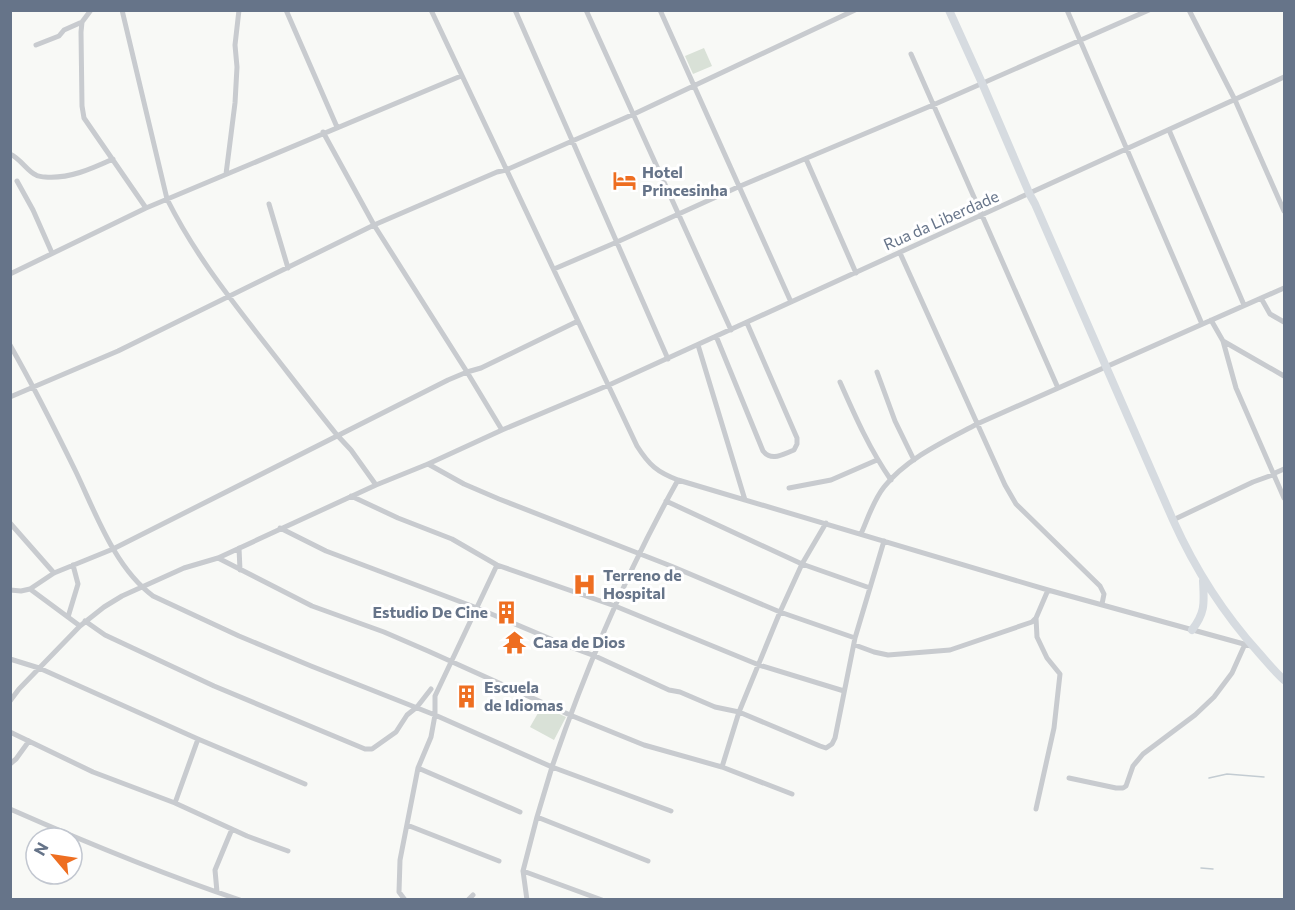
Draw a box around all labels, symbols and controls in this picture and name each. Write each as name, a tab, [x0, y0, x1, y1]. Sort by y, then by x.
place label: Hotel Princesinha	[642, 162, 728, 199]
hotel icon: Hotel Princesinha	[611, 168, 637, 194]
street label: Rua da Liberdade	[880, 186, 1001, 253]
place label: Terreno de Hospital	[603, 565, 682, 602]
hospital icon: Terreno de Hospital	[572, 571, 598, 597]
building icon: Estudio De Cine	[493, 599, 519, 625]
place label: Estudio De Cine	[373, 602, 488, 621]
temple icon: Casa de Dios	[502, 629, 528, 655]
place label: Casa de Dios	[533, 632, 625, 651]
place label: Escuela de Idiomas	[484, 677, 563, 714]
building icon: Escuela de Idiomas	[453, 683, 479, 709]
north arrow	[24, 826, 84, 886]
text: N	[29, 839, 52, 858]

